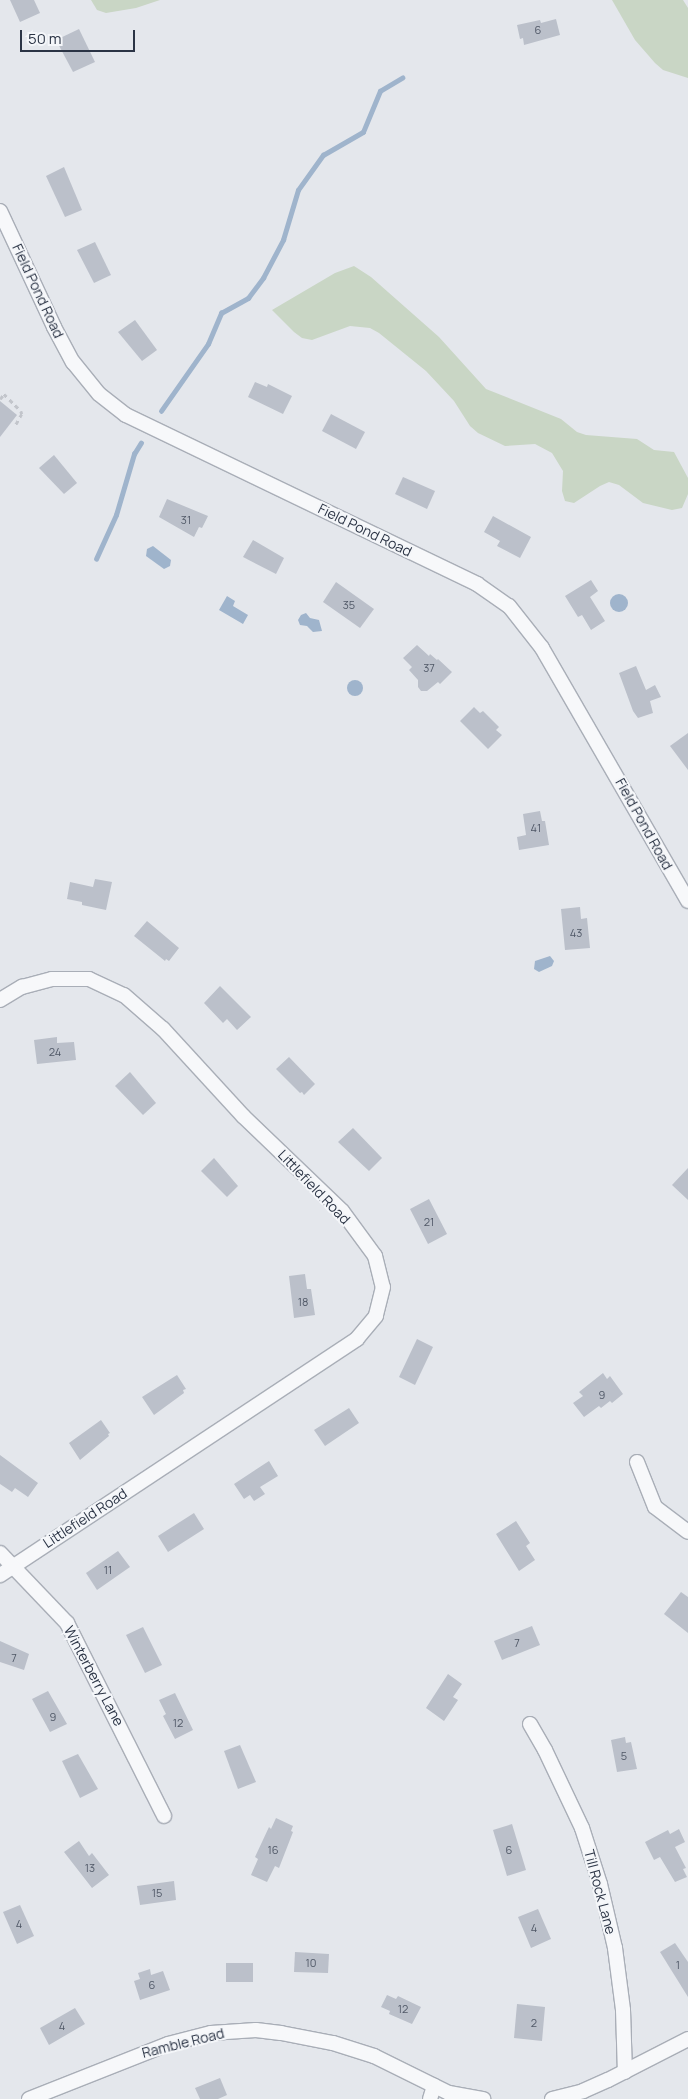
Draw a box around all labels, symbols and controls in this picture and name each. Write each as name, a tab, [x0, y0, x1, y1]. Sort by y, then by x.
scale bar	[22, 20, 138, 52]
house number: 6	[535, 23, 541, 37]
text: 50 m	[28, 28, 62, 49]
street label: Field Pond Road	[9, 241, 67, 341]
street label: Field Pond Road	[315, 500, 415, 560]
house number: 31	[181, 513, 191, 527]
house number: 35	[343, 598, 355, 612]
house number: 37	[423, 661, 435, 675]
street label: Field Pond Road	[612, 775, 676, 873]
house number: 41	[531, 821, 541, 835]
house number: 43	[570, 926, 582, 940]
house number: 24	[49, 1045, 61, 1059]
street label: Littlefield Road	[274, 1146, 354, 1228]
house number: 21	[424, 1215, 434, 1229]
house number: 18	[298, 1295, 308, 1309]
house number: 9	[599, 1388, 605, 1402]
street label: Littlefield Road	[40, 1485, 130, 1551]
house number: 11	[104, 1563, 112, 1577]
street label: Winterberry Lane	[61, 1623, 127, 1729]
house number: 7	[514, 1636, 520, 1650]
house number: 7	[11, 1651, 17, 1665]
house number: 9	[50, 1710, 56, 1724]
house number: 12	[173, 1716, 183, 1730]
house number: 5	[621, 1749, 627, 1763]
house number: 16	[267, 1843, 279, 1857]
house number: 6	[506, 1843, 512, 1857]
street label: Till Rock Lane	[581, 1848, 619, 1936]
house number: 13	[85, 1861, 95, 1875]
house number: 15	[152, 1886, 162, 1900]
house number: 4	[16, 1917, 22, 1931]
house number: 4	[531, 1921, 537, 1935]
house number: 10	[306, 1956, 316, 1970]
house number: 1	[676, 1958, 680, 1972]
house number: 6	[149, 1978, 155, 1992]
house number: 12	[398, 2002, 408, 2016]
house number: 2	[531, 2016, 537, 2030]
house number: 4	[59, 2019, 65, 2033]
street label: Ramble Road	[140, 2025, 226, 2061]

